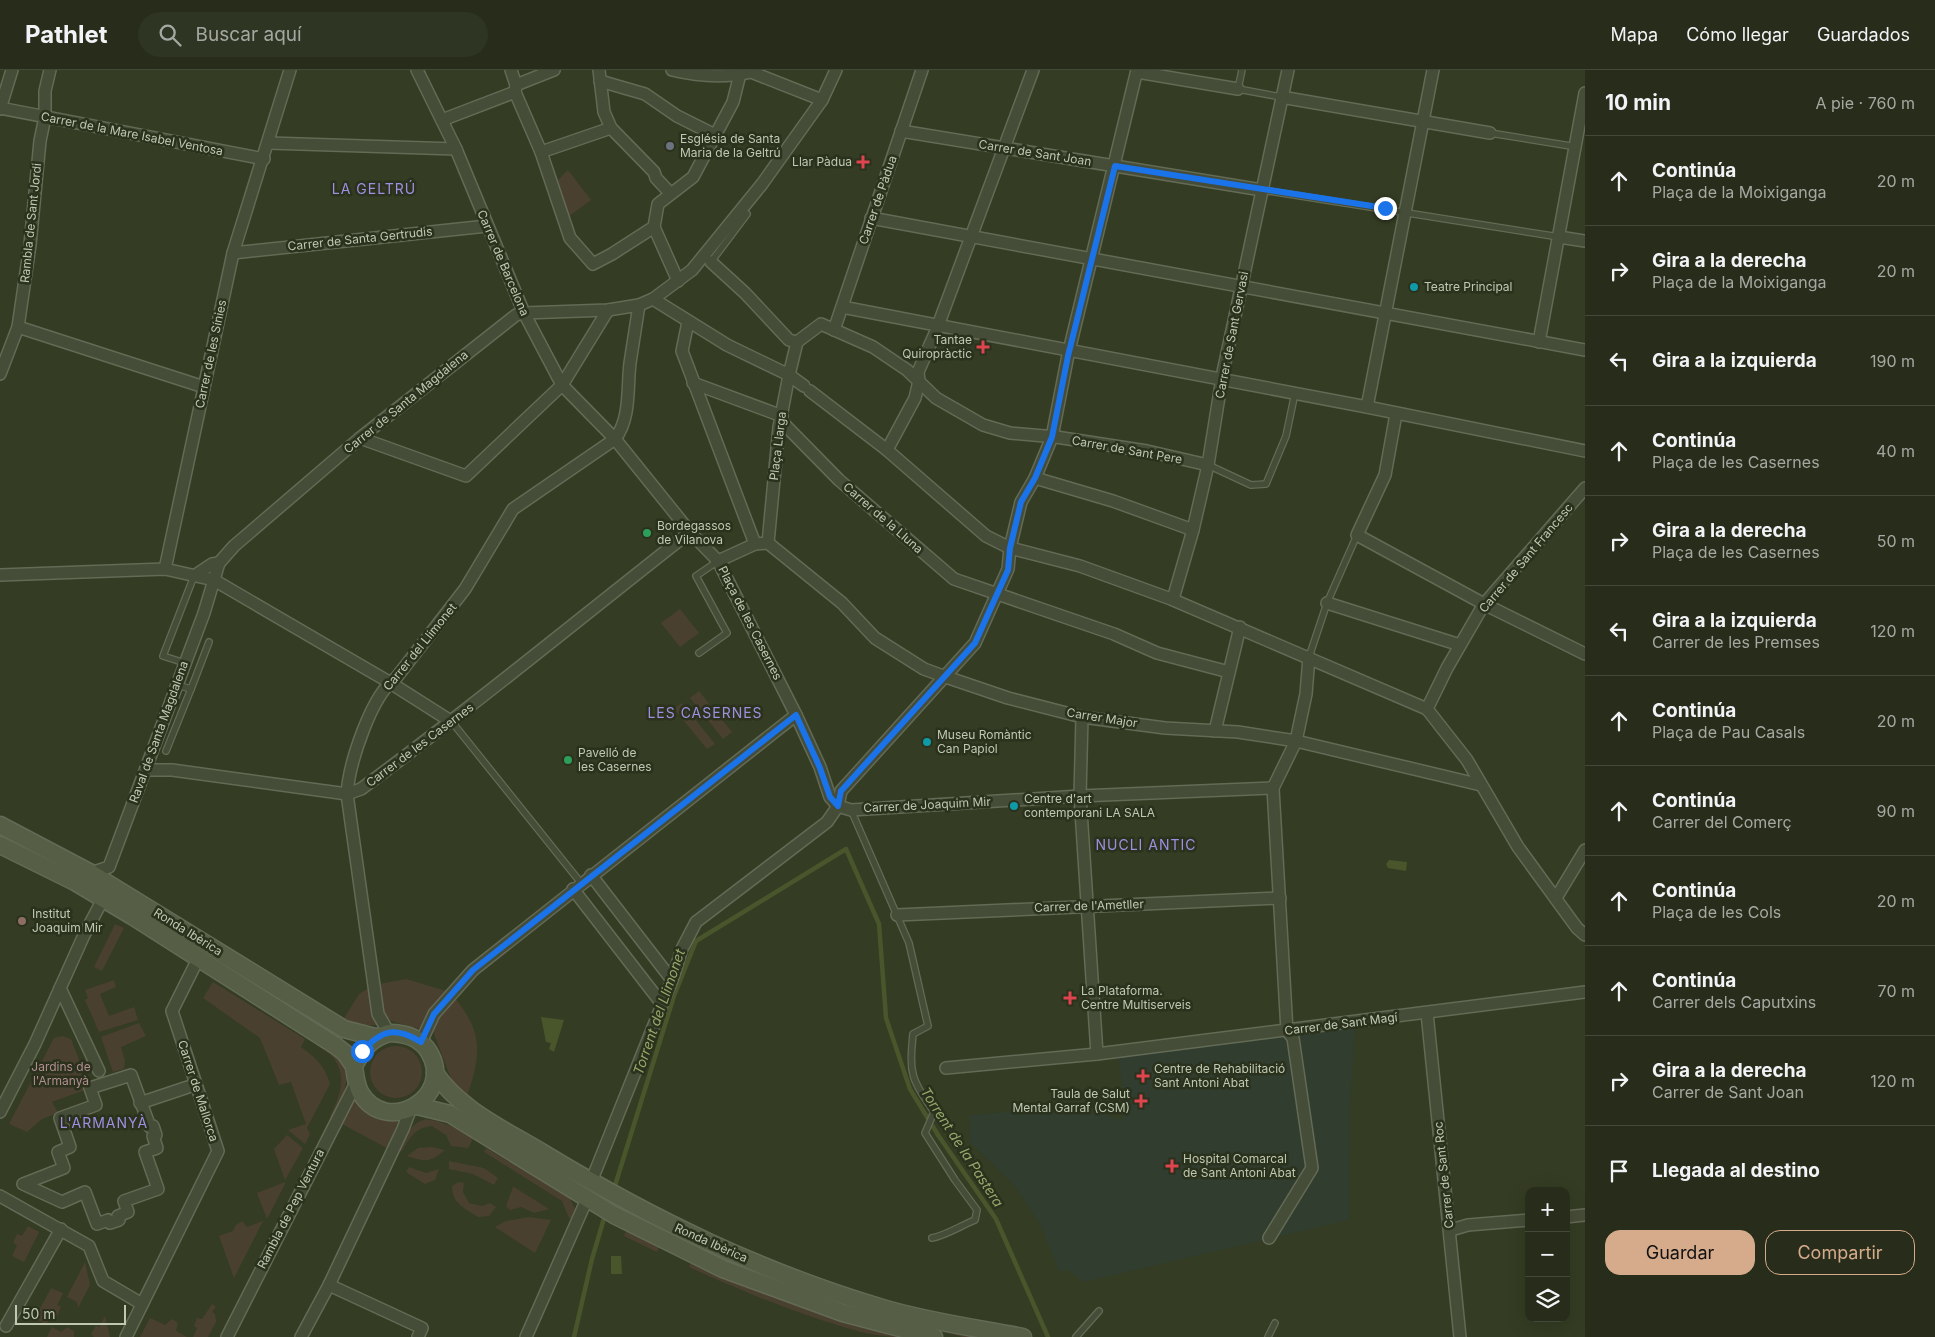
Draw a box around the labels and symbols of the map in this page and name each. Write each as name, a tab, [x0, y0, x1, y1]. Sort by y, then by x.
street label: Carrer de la Mare Isabel Ventosa	[40, 108, 224, 159]
place label: Església de Santa Maria de la Geltrú	[680, 131, 781, 160]
street label: Carrer de Sant Joan	[978, 136, 1093, 169]
marker: Església de Santa Maria de la Geltrú	[664, 140, 676, 152]
place label: Llar Pàdua	[792, 154, 852, 169]
street label: Carrer de Pàdua	[855, 154, 900, 246]
marker: Llar Pàdua	[856, 155, 870, 169]
street label: Rambla de Sant Jordi	[17, 162, 44, 284]
district label: LA GELTRÚ	[332, 180, 416, 197]
route end	[1374, 197, 1397, 220]
street label: Carrer de Barcelona	[474, 207, 533, 318]
street label: Carrer de Santa Gertrudis	[287, 223, 433, 254]
street label: Carrer de Sant Gervasi	[1212, 270, 1251, 400]
place label: Teatre Principal	[1424, 279, 1513, 294]
marker: Teatre Principal	[1408, 281, 1420, 293]
street label: Carrer de les Sínies	[192, 298, 229, 410]
place label: Tantae Quiropràctic	[902, 332, 972, 361]
marker: Tantae Quiropràctic	[976, 340, 990, 354]
street label: Carrer de Santa Magdalena	[341, 347, 471, 456]
street label: Plaça Llarga	[766, 411, 789, 481]
street label: Carrer de Sant Pere	[1071, 432, 1183, 467]
street label: Carrer de la Lluna	[840, 479, 926, 556]
street label: Carrer de Sant Francesc	[1475, 500, 1576, 615]
place label: Bordegassos de Vilanova	[657, 518, 731, 547]
marker: Bordegassos de Vilanova	[641, 527, 653, 539]
street label: Plaça de les Casernes	[715, 563, 786, 682]
street label: Carrer del Llimonet	[380, 600, 460, 694]
street label: Raval de Santa Magdalena	[126, 659, 191, 805]
street label: Carrer de les Casernes	[363, 699, 476, 790]
district label: LES CASERNES	[647, 704, 763, 721]
street label: Carrer Major	[1066, 704, 1139, 731]
place label: Museu Romàntic Can Papiol	[937, 727, 1032, 756]
marker: Museu Romàntic Can Papiol	[921, 736, 933, 748]
place label: Pavelló de les Casernes	[578, 745, 652, 774]
marker: Pavelló de les Casernes	[562, 754, 574, 766]
place label: Centre d'art contemporani LA SALA	[1024, 791, 1155, 820]
street label: Carrer de Joaquim Mir	[863, 794, 992, 815]
marker: Centre d'art contemporani LA SALA	[1008, 800, 1020, 812]
district label: NUCLI ANTIC	[1095, 836, 1197, 853]
street label: Carrer de l'Ametller	[1034, 896, 1145, 915]
street label: Ronda Ibèrica	[151, 904, 225, 959]
place label: Institut Joaquim Mir	[32, 906, 103, 935]
marker: Institut Joaquim Mir	[16, 915, 28, 927]
water label: Torrent del Llimonet	[629, 946, 688, 1077]
place label: La Plataforma. Centre Multiserveis	[1081, 983, 1191, 1012]
marker: La Plataforma. Centre Multiserveis	[1063, 991, 1077, 1005]
street label: Carrer de Sant Magí	[1284, 1009, 1398, 1038]
street label: Carrer de Mallorca	[175, 1038, 222, 1143]
route start	[351, 1040, 374, 1063]
park label: Jardins de l'Armanyà	[31, 1059, 91, 1088]
place label: Centre de Rehabilitació Sant Antoni Abat	[1154, 1061, 1285, 1090]
marker: Centre de Rehabilitació Sant Antoni Abat	[1136, 1069, 1150, 1083]
water label: Torrent de la Pastera	[917, 1084, 1008, 1210]
place label: Taula de Salut Mental Garraf (CSM)	[1013, 1086, 1130, 1115]
marker: Taula de Salut Mental Garraf (CSM)	[1134, 1094, 1148, 1108]
district label: L'ARMANYÀ	[60, 1114, 148, 1131]
street label: Carrer de Sant Roc	[1430, 1121, 1457, 1229]
street label: Rambla de Pep Ventura	[254, 1146, 327, 1271]
place label: Hospital Comarcal de Sant Antoni Abat	[1183, 1151, 1296, 1180]
marker: Hospital Comarcal de Sant Antoni Abat	[1165, 1159, 1179, 1173]
street label: Ronda Ibèrica	[672, 1220, 750, 1265]
scale bar	[15, 1302, 126, 1325]

